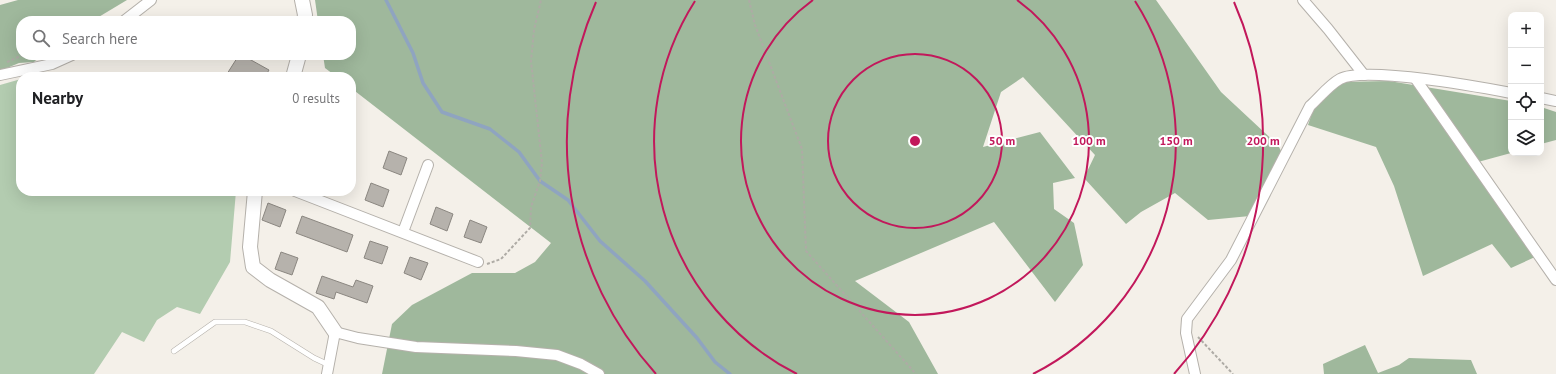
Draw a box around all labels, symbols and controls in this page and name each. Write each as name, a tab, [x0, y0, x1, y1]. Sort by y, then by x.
map controls	[1508, 12, 1544, 156]
button: +	[1508, 12, 1544, 48]
search box	[16, 16, 356, 60]
icon: search	[30, 27, 52, 49]
text: Search here	[62, 29, 138, 48]
button: −	[1508, 48, 1544, 84]
button: locate	[1508, 84, 1544, 120]
text: Nearby	[32, 87, 83, 109]
text: 0 results	[292, 90, 340, 107]
button: layers	[1508, 120, 1544, 156]
text: 50 m	[989, 133, 1015, 148]
text: 100 m	[1072, 133, 1106, 148]
text: 150 m	[1159, 133, 1193, 148]
text: 200 m	[1246, 133, 1280, 148]
centre of rings	[908, 134, 922, 148]

